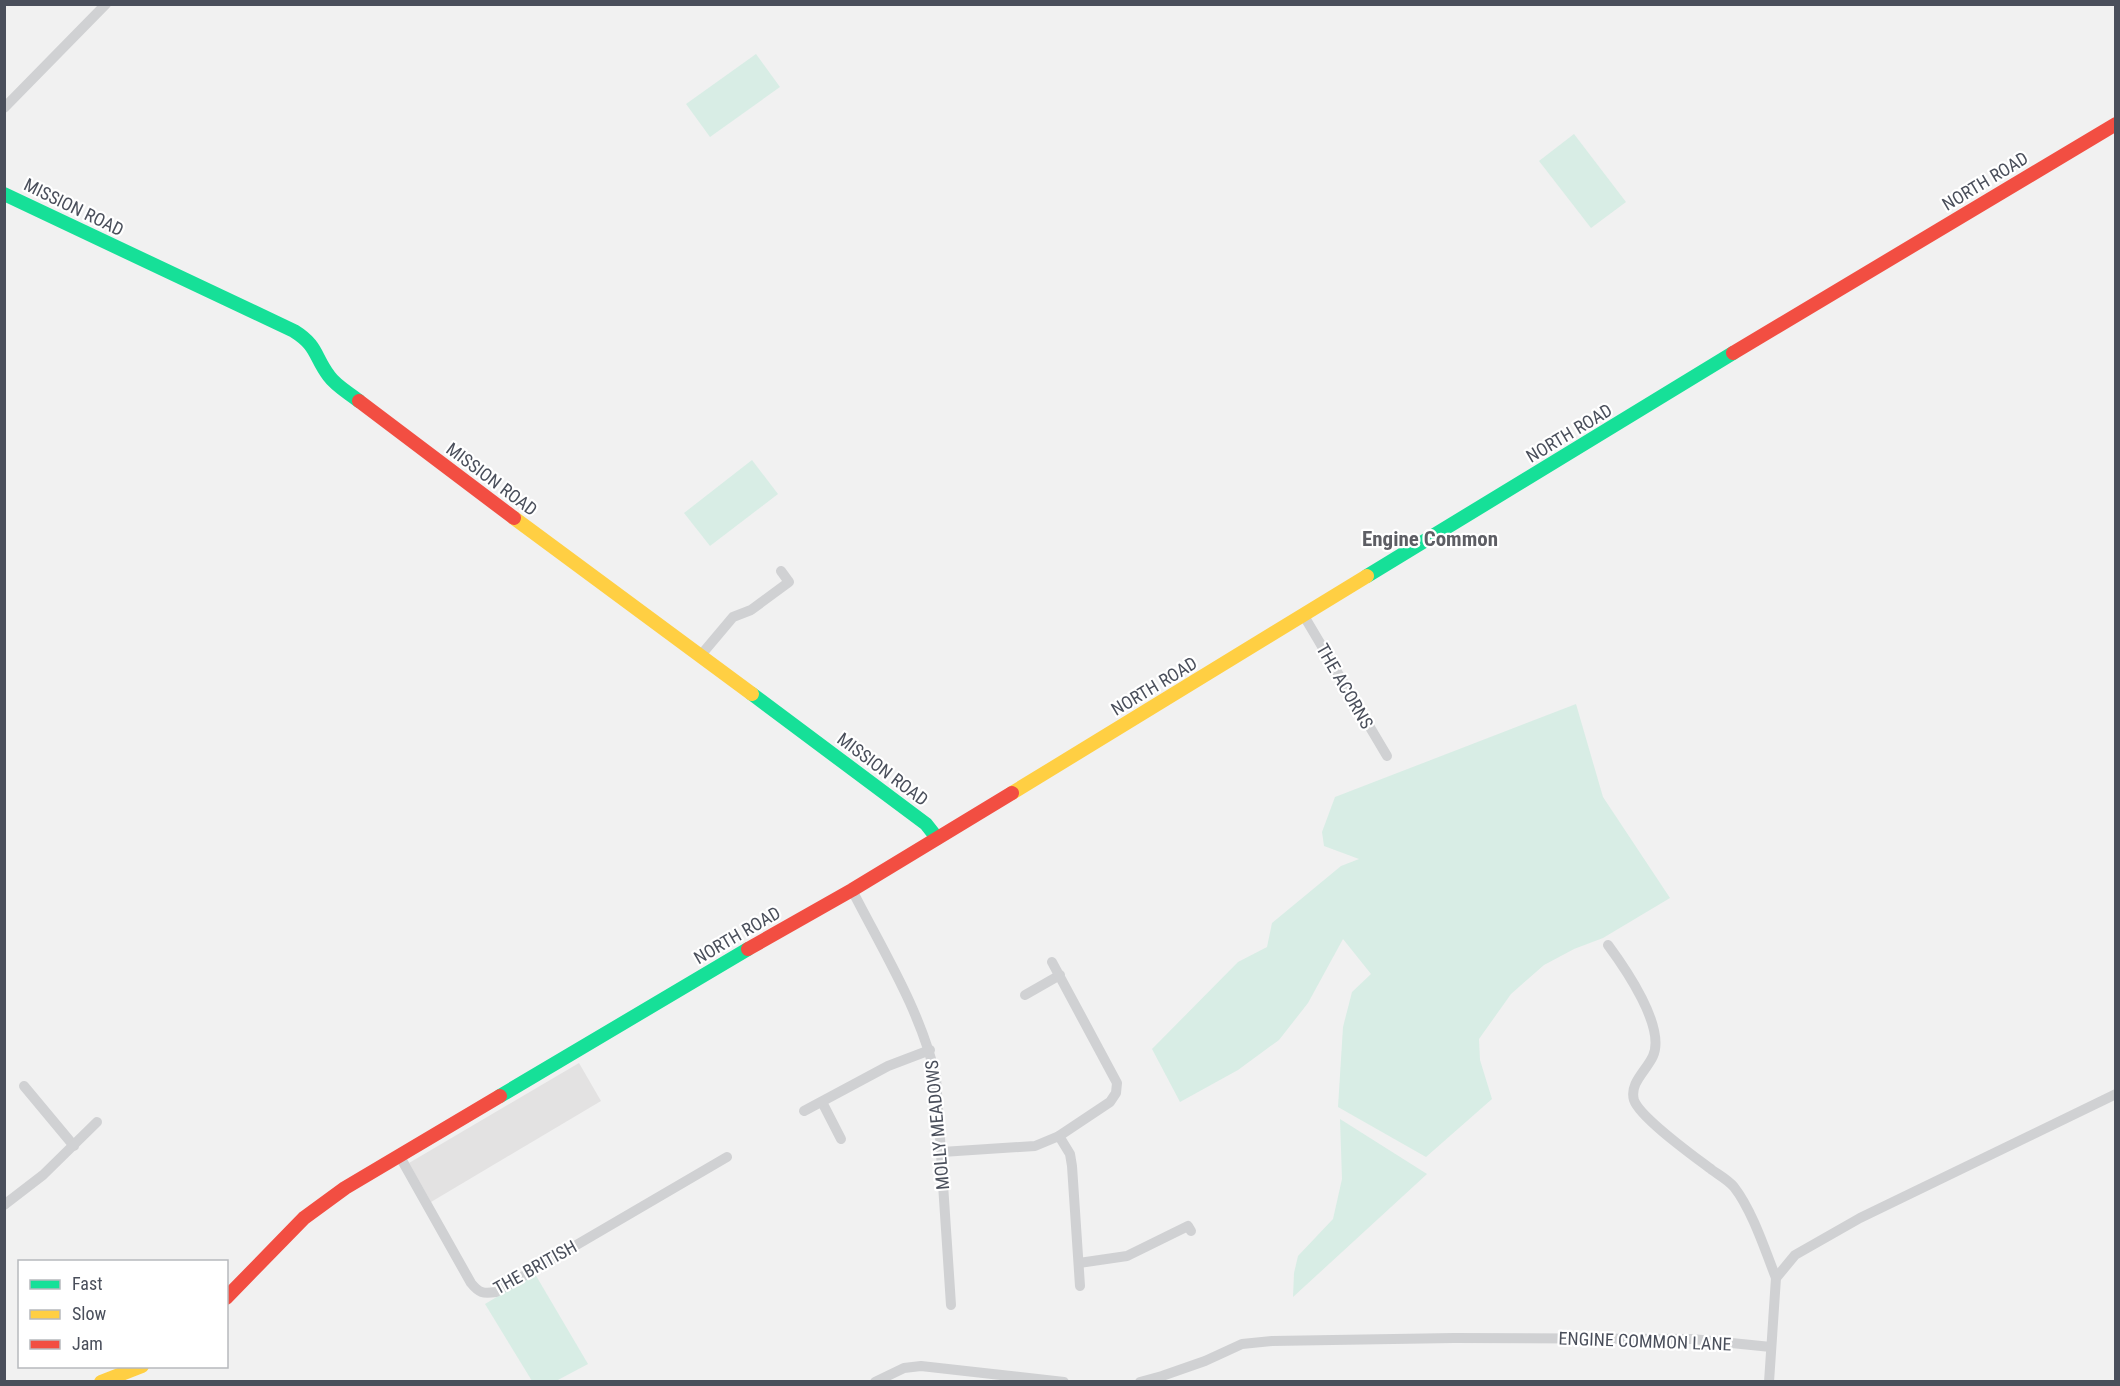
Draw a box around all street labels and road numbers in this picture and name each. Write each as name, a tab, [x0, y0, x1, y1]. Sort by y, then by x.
street label: NORTH ROAD	[1938, 147, 2032, 215]
street label: MISSION ROAD	[21, 174, 127, 240]
street label: NORTH ROAD	[1522, 399, 1616, 467]
street label: MISSION ROAD	[442, 438, 542, 520]
street label: THE ACORNS	[1312, 640, 1378, 732]
street label: NORTH ROAD	[1107, 652, 1201, 720]
street label: MISSION ROAD	[833, 728, 933, 810]
street label: NORTH ROAD	[690, 902, 784, 968]
street label: MOLLY MEADOWS	[921, 1059, 953, 1191]
street label: THE BRITISH	[490, 1236, 580, 1298]
street label: ENGINE COMMON LANE	[1558, 1327, 1732, 1355]

